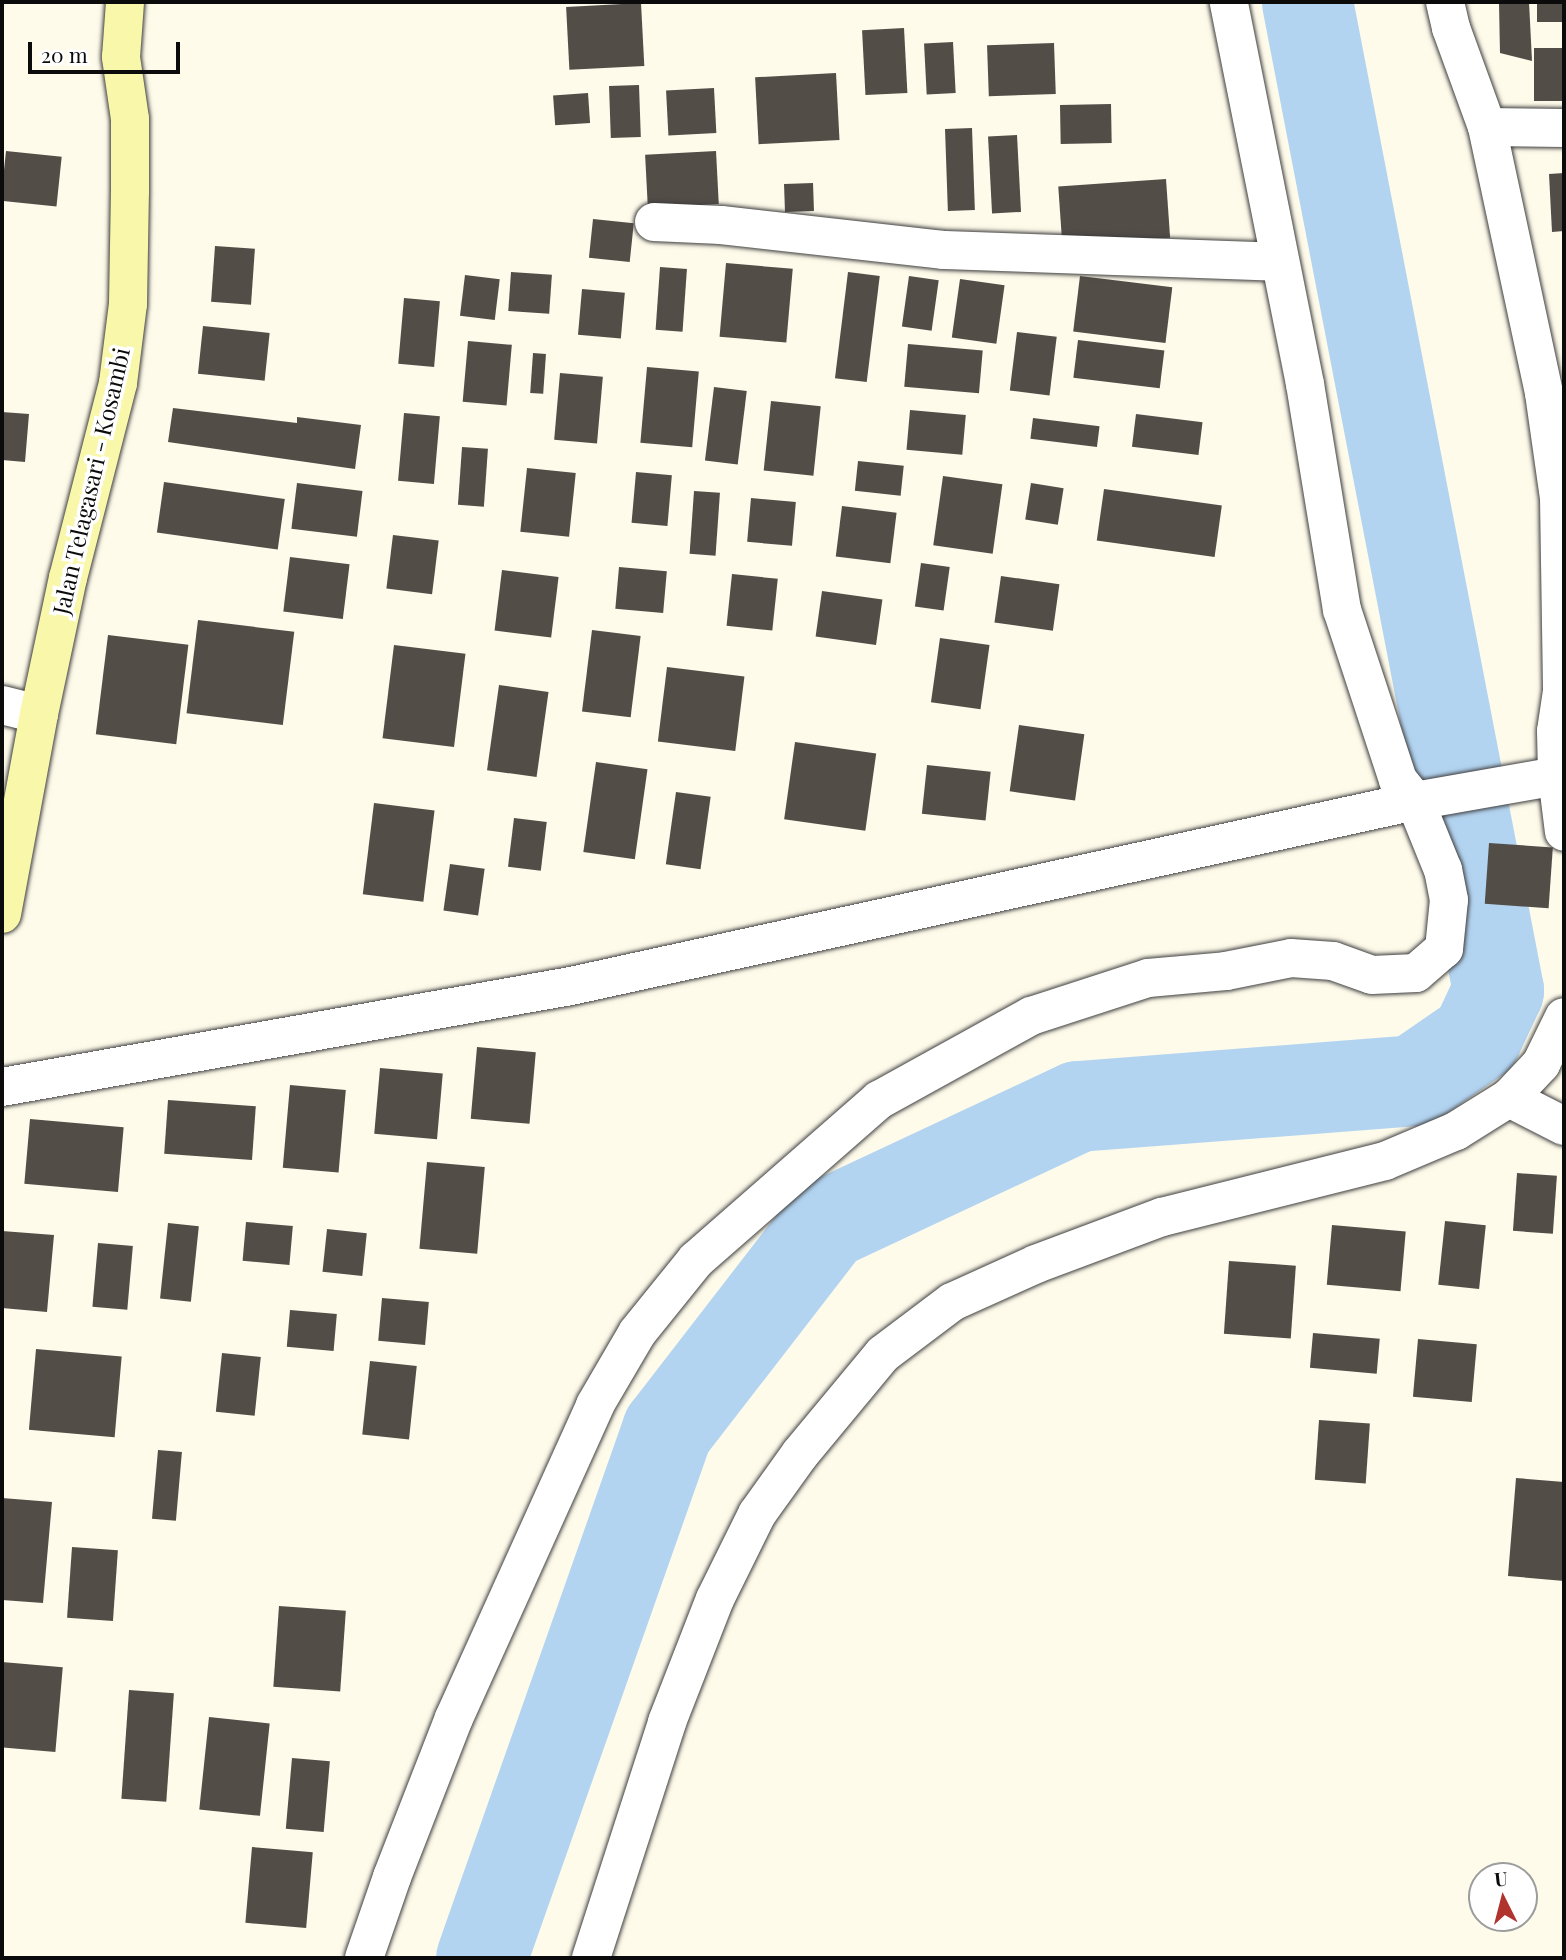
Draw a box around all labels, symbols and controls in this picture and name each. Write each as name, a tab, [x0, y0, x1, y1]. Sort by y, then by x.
scale bar	[32, 28, 184, 72]
text: 20 m	[41, 40, 88, 68]
street label: Jalan Telagasari - Kosambi	[47, 345, 135, 617]
north arrow	[1468, 1862, 1538, 1932]
text: U	[1493, 1864, 1509, 1892]

